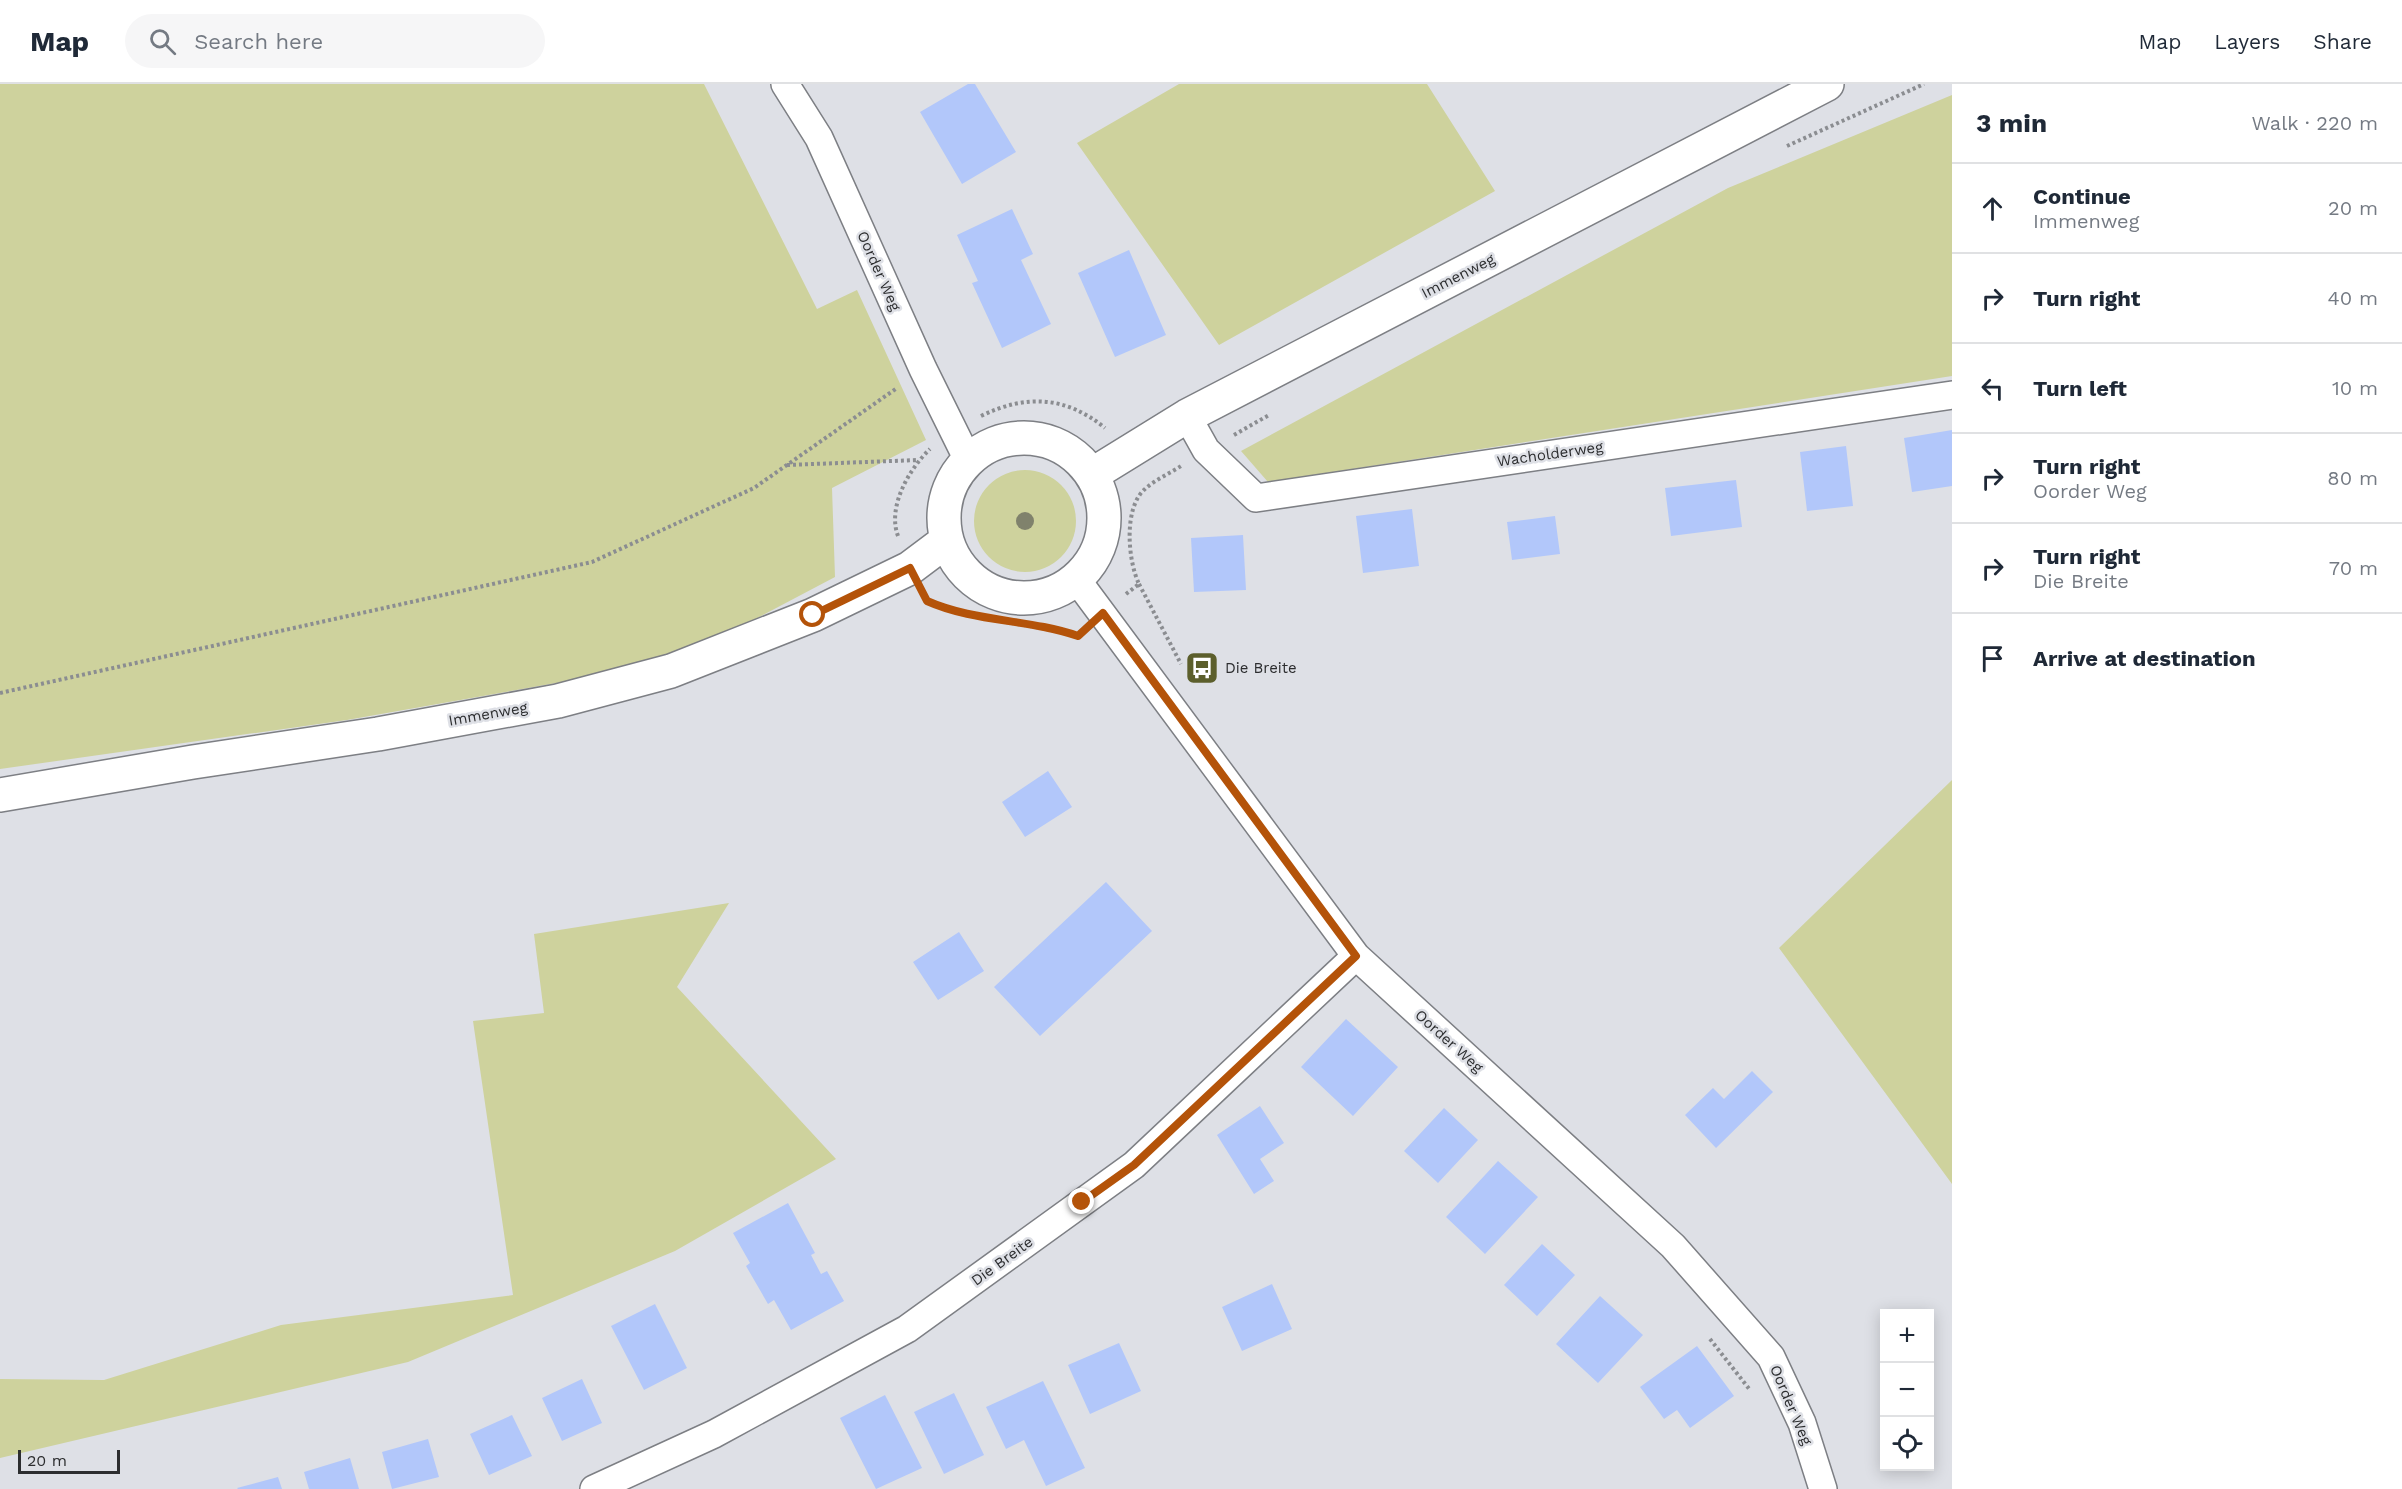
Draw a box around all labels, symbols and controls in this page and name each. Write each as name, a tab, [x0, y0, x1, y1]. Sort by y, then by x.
search box	[125, 14, 545, 68]
text: Map	[30, 25, 89, 58]
icon: search	[146, 25, 179, 58]
text: Search here	[194, 29, 323, 54]
text: Map	[2138, 29, 2181, 54]
text: Layers	[2214, 29, 2280, 54]
text: Share	[2313, 29, 2372, 54]
text: 3 min	[1976, 108, 2047, 138]
text: Walk · 220 m	[2251, 111, 2378, 135]
text: Continue	[2033, 184, 2131, 209]
icon: ahead	[1976, 192, 2009, 225]
text: 20 m	[2328, 196, 2378, 220]
text: Immenweg	[2033, 209, 2139, 233]
street label: Oorder Weg	[853, 228, 905, 314]
street label: Immenweg	[1418, 250, 1498, 302]
icon: right	[1976, 282, 2009, 315]
text: Turn right	[2033, 286, 2140, 311]
text: 40 m	[2327, 286, 2378, 310]
icon: left	[1976, 372, 2009, 405]
text: Turn left	[2033, 376, 2127, 401]
text: 10 m	[2332, 376, 2378, 400]
street label: Wacholderweg	[1496, 438, 1604, 470]
text: Turn right	[2033, 454, 2140, 479]
icon: right	[1976, 462, 2009, 495]
text: 80 m	[2327, 466, 2378, 490]
text: Oorder Weg	[2033, 479, 2147, 503]
text: Turn right	[2033, 544, 2140, 569]
icon: right	[1976, 552, 2009, 585]
text: 70 m	[2329, 556, 2378, 580]
text: Die Breite	[2033, 569, 2129, 593]
route start	[799, 601, 825, 627]
icon: arrive	[1976, 642, 2009, 675]
text: Arrive at destination	[2033, 646, 2256, 671]
bus stop icon: Die Breite	[1184, 650, 1220, 686]
place label: Die Breite	[1225, 659, 1297, 677]
street label: Immenweg	[447, 698, 529, 730]
street label: Oorder Weg	[1411, 1006, 1487, 1076]
route end	[1068, 1188, 1094, 1214]
street label: Die Breite	[968, 1233, 1036, 1289]
map controls	[1880, 1309, 1934, 1471]
button: +	[1880, 1309, 1934, 1363]
street label: Oorder Weg	[1766, 1362, 1816, 1448]
button: −	[1880, 1363, 1934, 1417]
button: locate	[1880, 1417, 1934, 1471]
scale bar	[18, 1447, 120, 1474]
text: 20 m	[27, 1451, 67, 1470]

